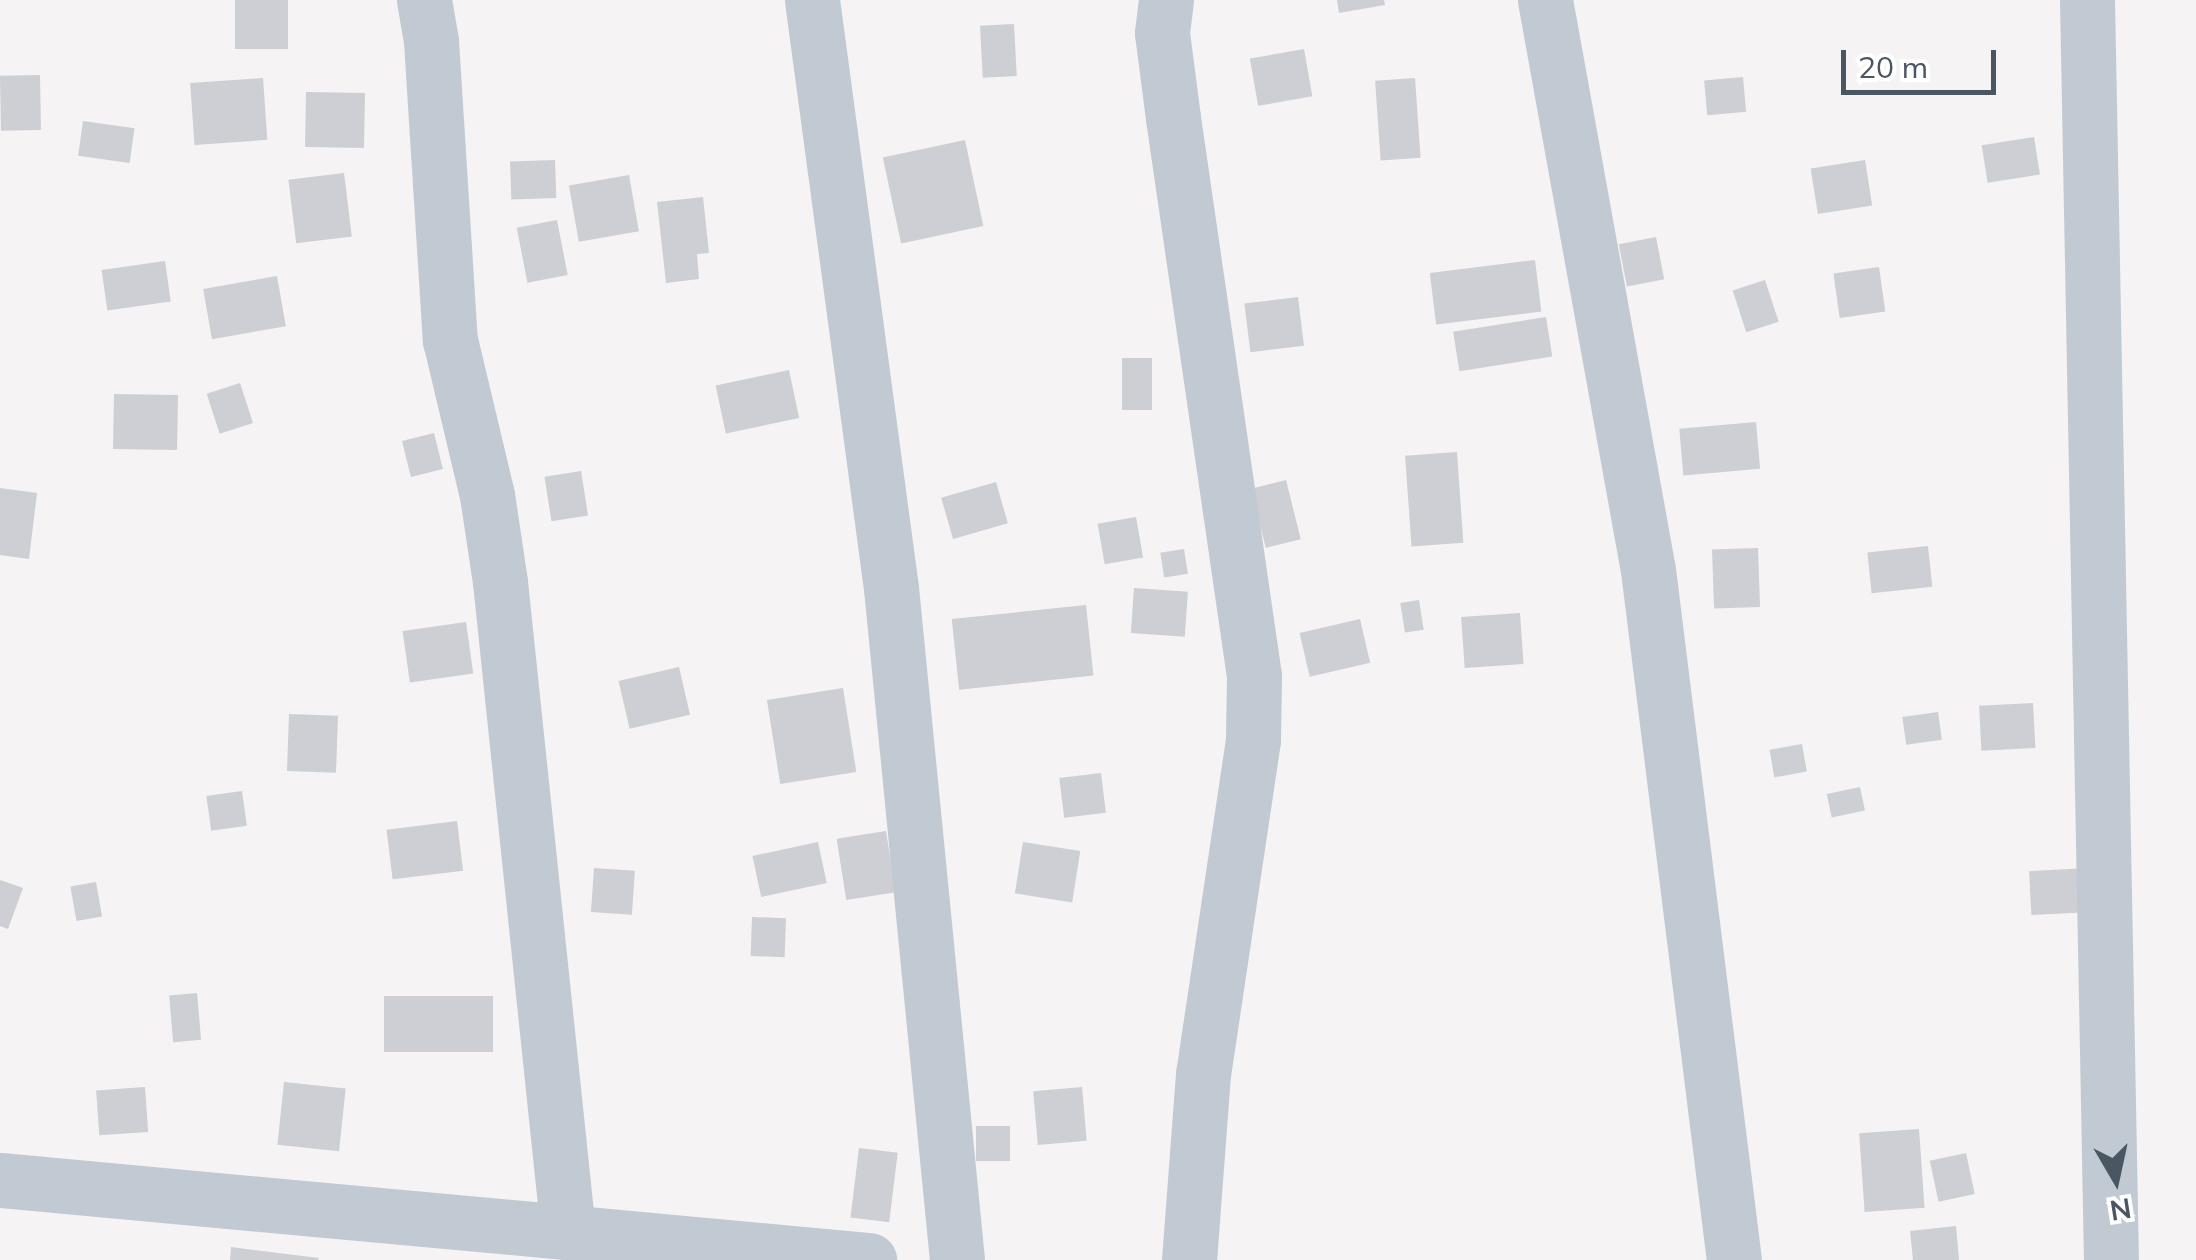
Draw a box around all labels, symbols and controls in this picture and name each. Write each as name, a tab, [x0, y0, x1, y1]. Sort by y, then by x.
scale bar	[1846, 30, 2001, 92]
text: 20 m	[1858, 48, 1928, 86]
north arrow	[2066, 1130, 2166, 1230]
text: N	[2108, 1191, 2134, 1229]

